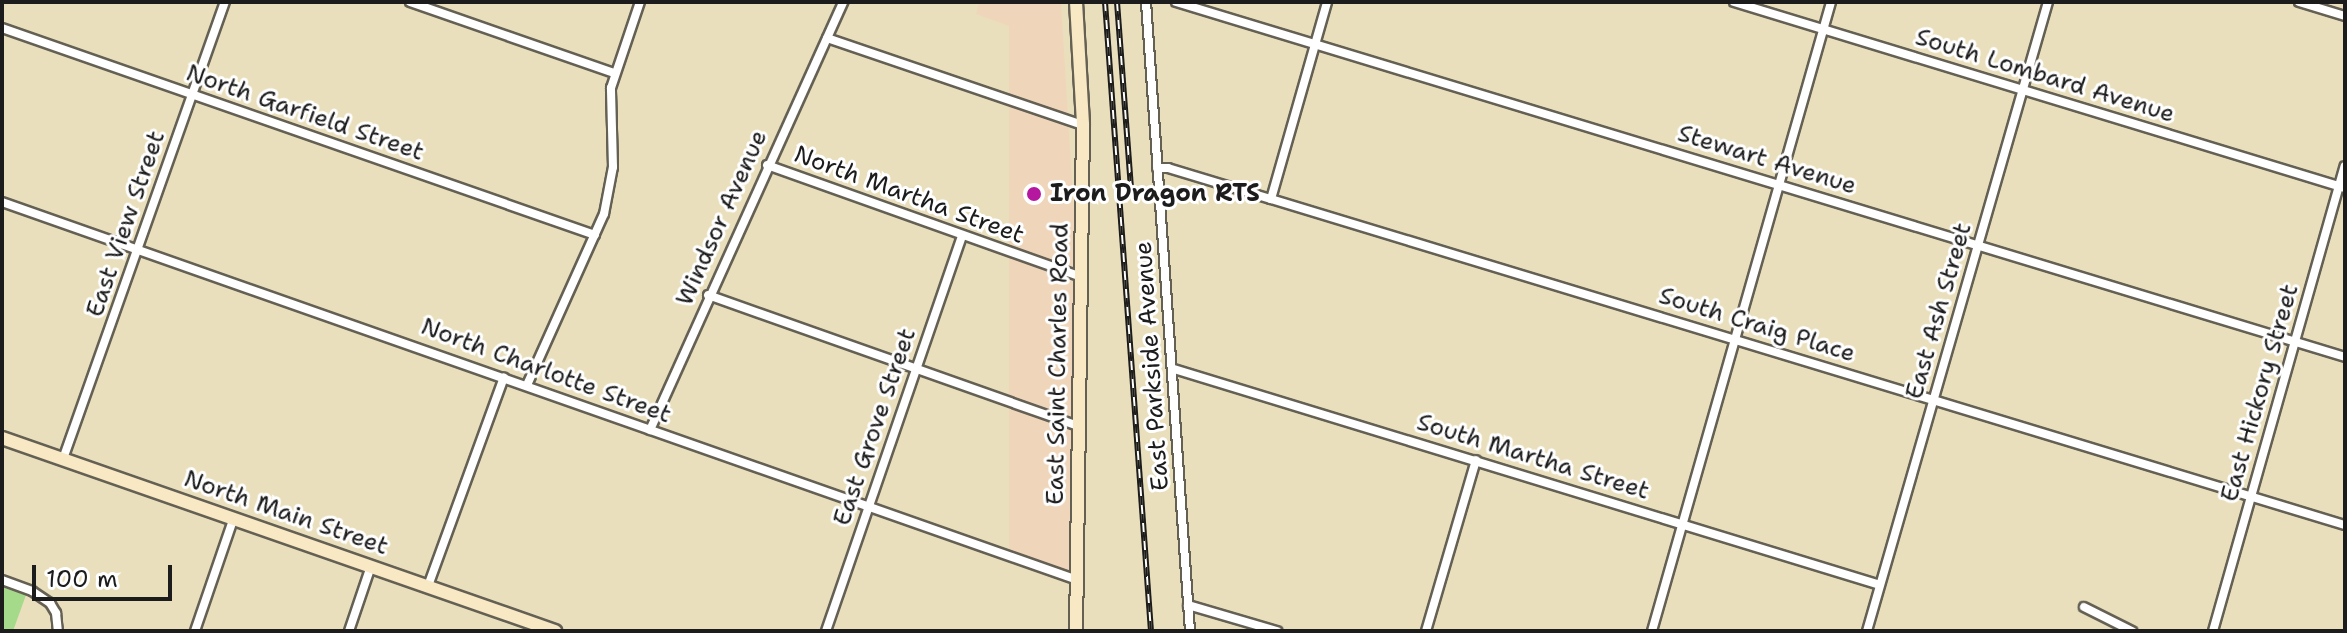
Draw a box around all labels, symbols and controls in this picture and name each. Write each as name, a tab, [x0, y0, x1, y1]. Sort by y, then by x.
street label: South Lombard Avenue	[1912, 23, 2178, 129]
street label: North Garfield Street	[182, 59, 428, 167]
street label: Stewart Avenue	[1674, 119, 1860, 201]
street label: Windsor Avenue	[670, 126, 774, 310]
street label: East View Street	[81, 127, 171, 321]
street label: North Martha Street	[790, 140, 1028, 250]
place label: Iron Dragon RTS	[1050, 180, 1260, 208]
marker: Iron Dragon RTS	[1025, 185, 1043, 203]
street label: East Ash Street	[1900, 220, 1978, 402]
street label: East Saint Charles Road	[1041, 223, 1075, 505]
street label: East Parkside Avenue	[1129, 240, 1175, 492]
street label: South Craig Place	[1655, 281, 1859, 369]
street label: East Hickory Street	[2215, 281, 2305, 505]
street label: North Charlotte Street	[417, 312, 675, 430]
street label: East Grove Street	[828, 325, 922, 529]
street label: South Martha Street	[1413, 408, 1653, 506]
street label: North Main Street	[180, 465, 392, 561]
scale bar	[36, 549, 176, 599]
text: 100 m	[46, 563, 118, 595]

